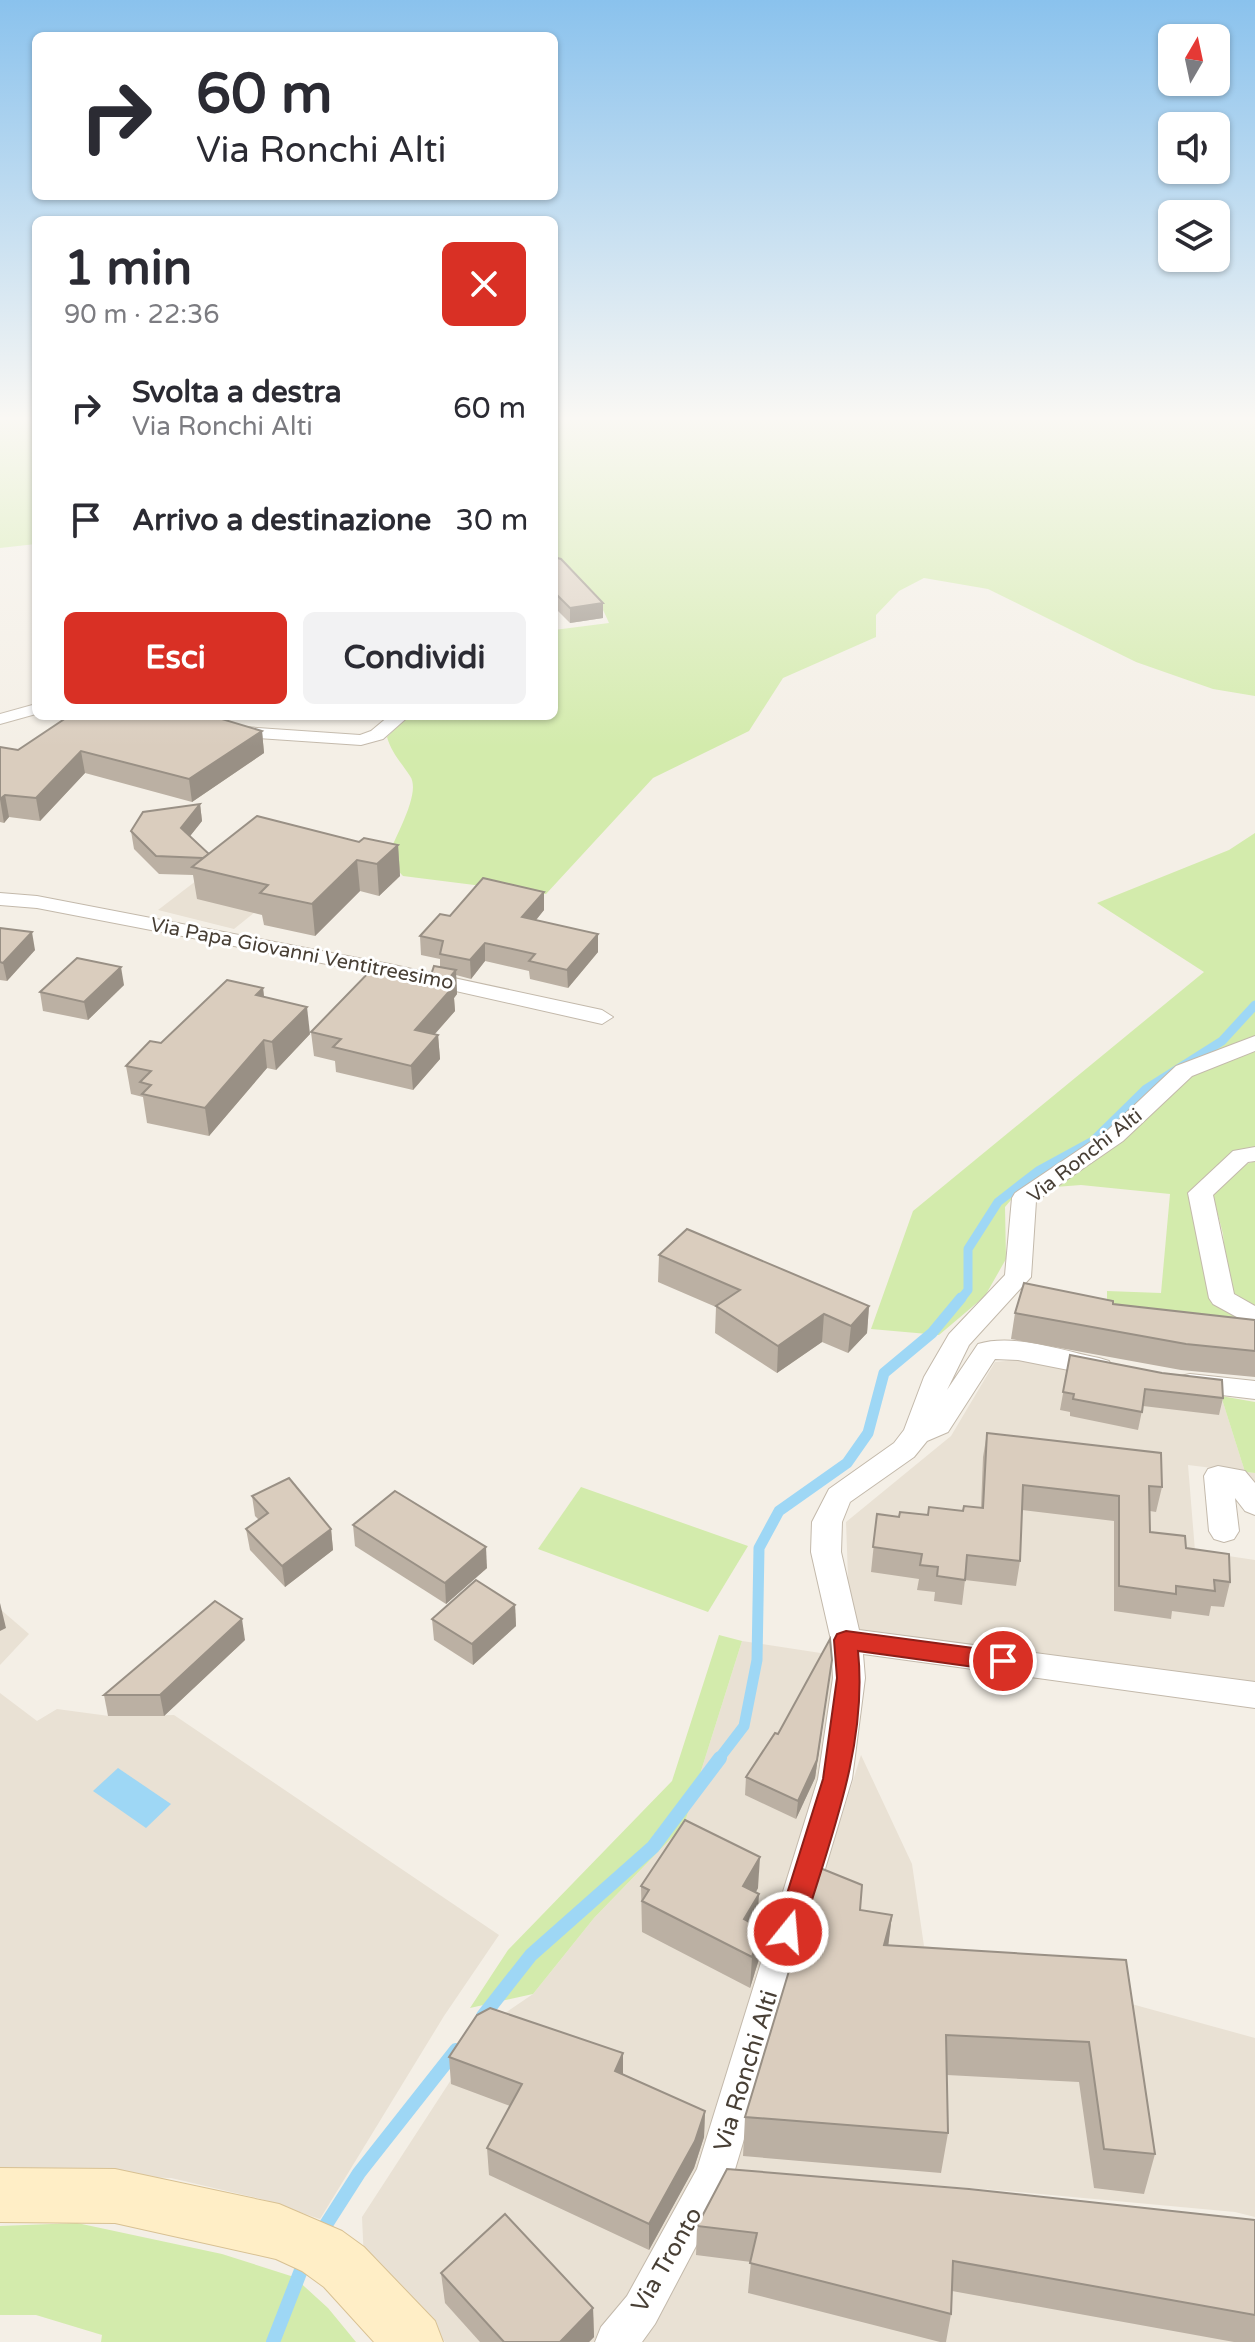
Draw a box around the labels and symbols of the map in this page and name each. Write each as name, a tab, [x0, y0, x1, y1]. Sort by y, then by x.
north arrow	[1158, 24, 1230, 96]
street label: Via Papa Giovanni Ventitreesimo	[148, 913, 456, 995]
street label: Via Ronchi Alti	[1023, 1104, 1147, 1208]
pin	[969, 1627, 1037, 1695]
position arrow	[746, 1890, 830, 1974]
street label: Via Ronchi Alti	[708, 1987, 784, 2155]
street label: Via Tronto	[625, 2202, 709, 2318]

